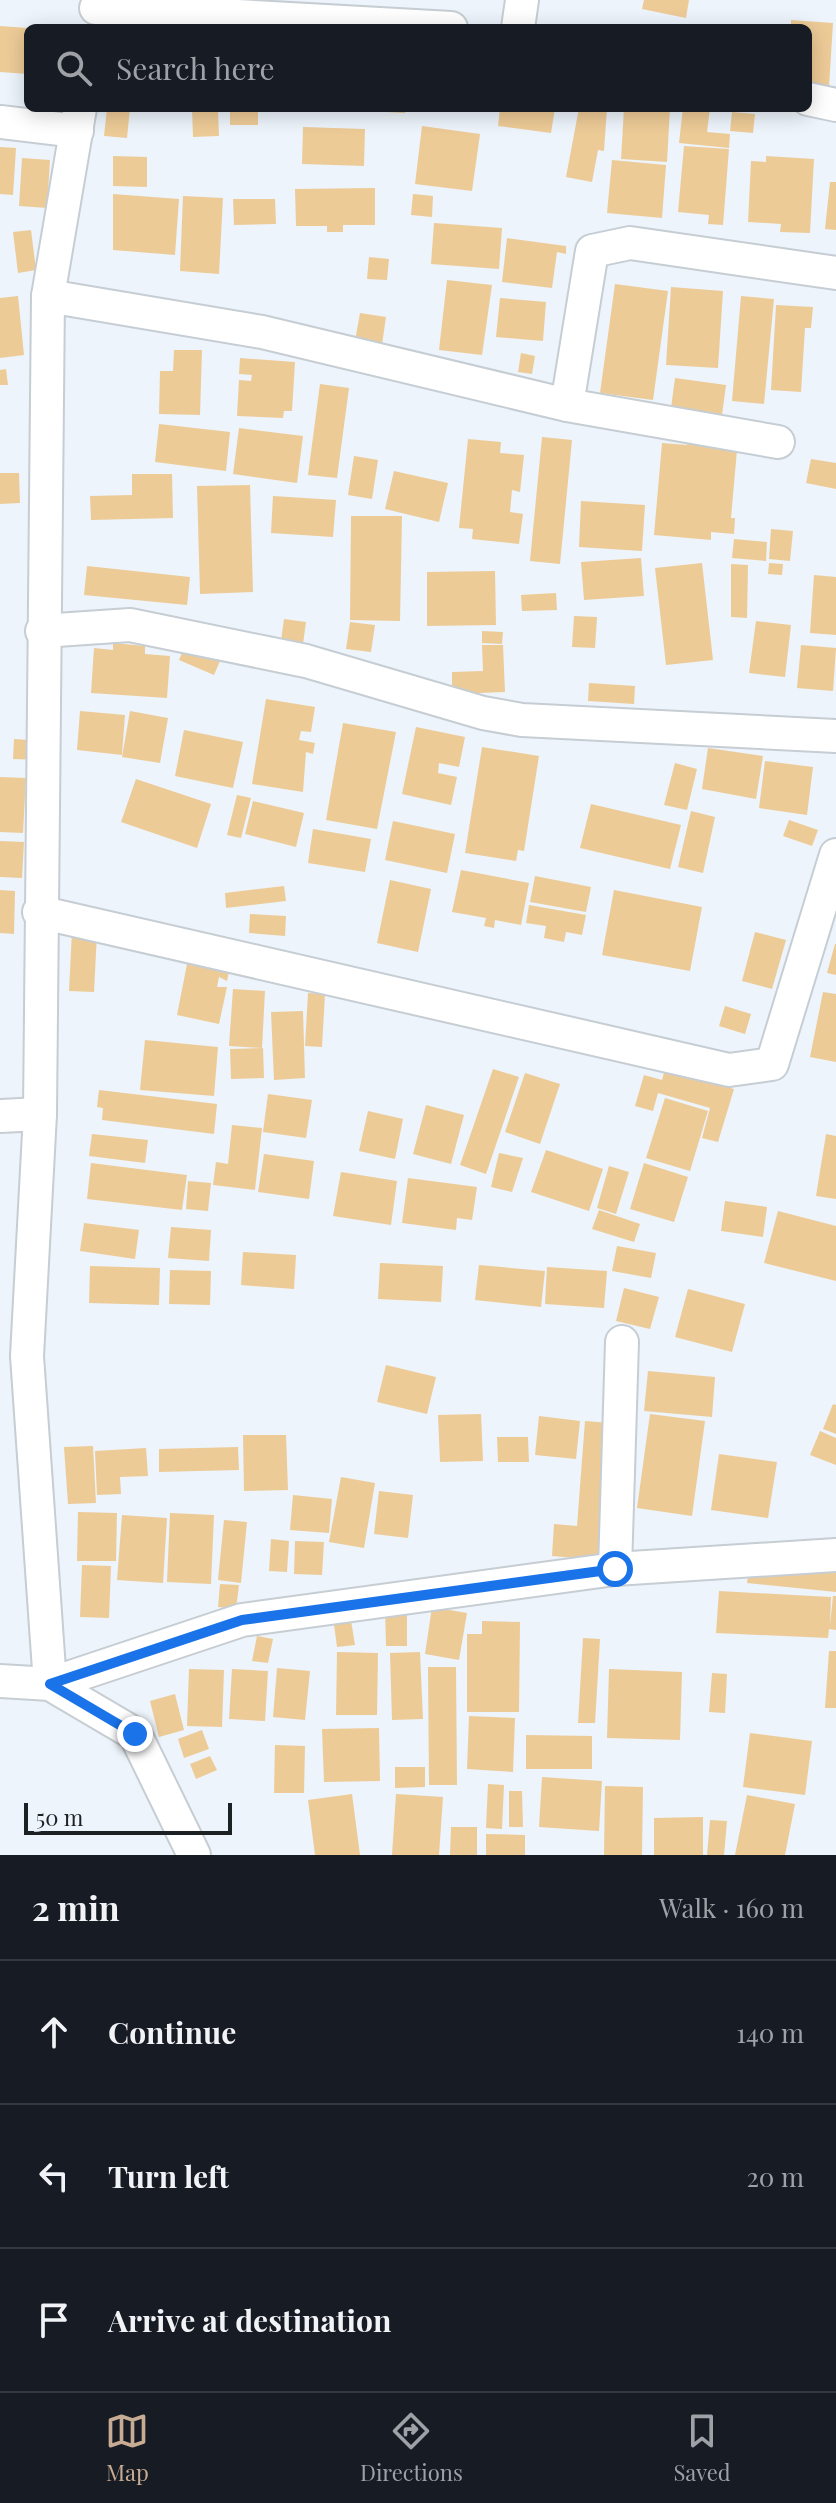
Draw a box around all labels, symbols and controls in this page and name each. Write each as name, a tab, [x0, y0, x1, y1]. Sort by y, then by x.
search box	[24, 24, 812, 112]
icon: search	[52, 46, 96, 90]
text: Search here	[116, 48, 275, 88]
route start	[597, 1551, 633, 1587]
route end	[117, 1716, 153, 1752]
scale bar	[24, 1799, 232, 1835]
text: 50 m	[36, 1802, 83, 1832]
text: 2 min	[32, 1884, 120, 1930]
text: Walk · 160 m	[659, 1890, 804, 1925]
icon: ahead	[32, 2010, 76, 2054]
text: Continue	[108, 2012, 236, 2052]
text: 140 m	[736, 2015, 804, 2050]
icon: left	[32, 2154, 76, 2198]
text: Turn left	[108, 2156, 229, 2196]
text: 20 m	[746, 2159, 804, 2194]
icon: arrive	[32, 2298, 76, 2342]
text: Arrive at destination	[108, 2300, 391, 2340]
tab: Map	[105, 2409, 149, 2487]
tab: Directions	[360, 2409, 463, 2487]
tab: Saved	[673, 2409, 731, 2487]

